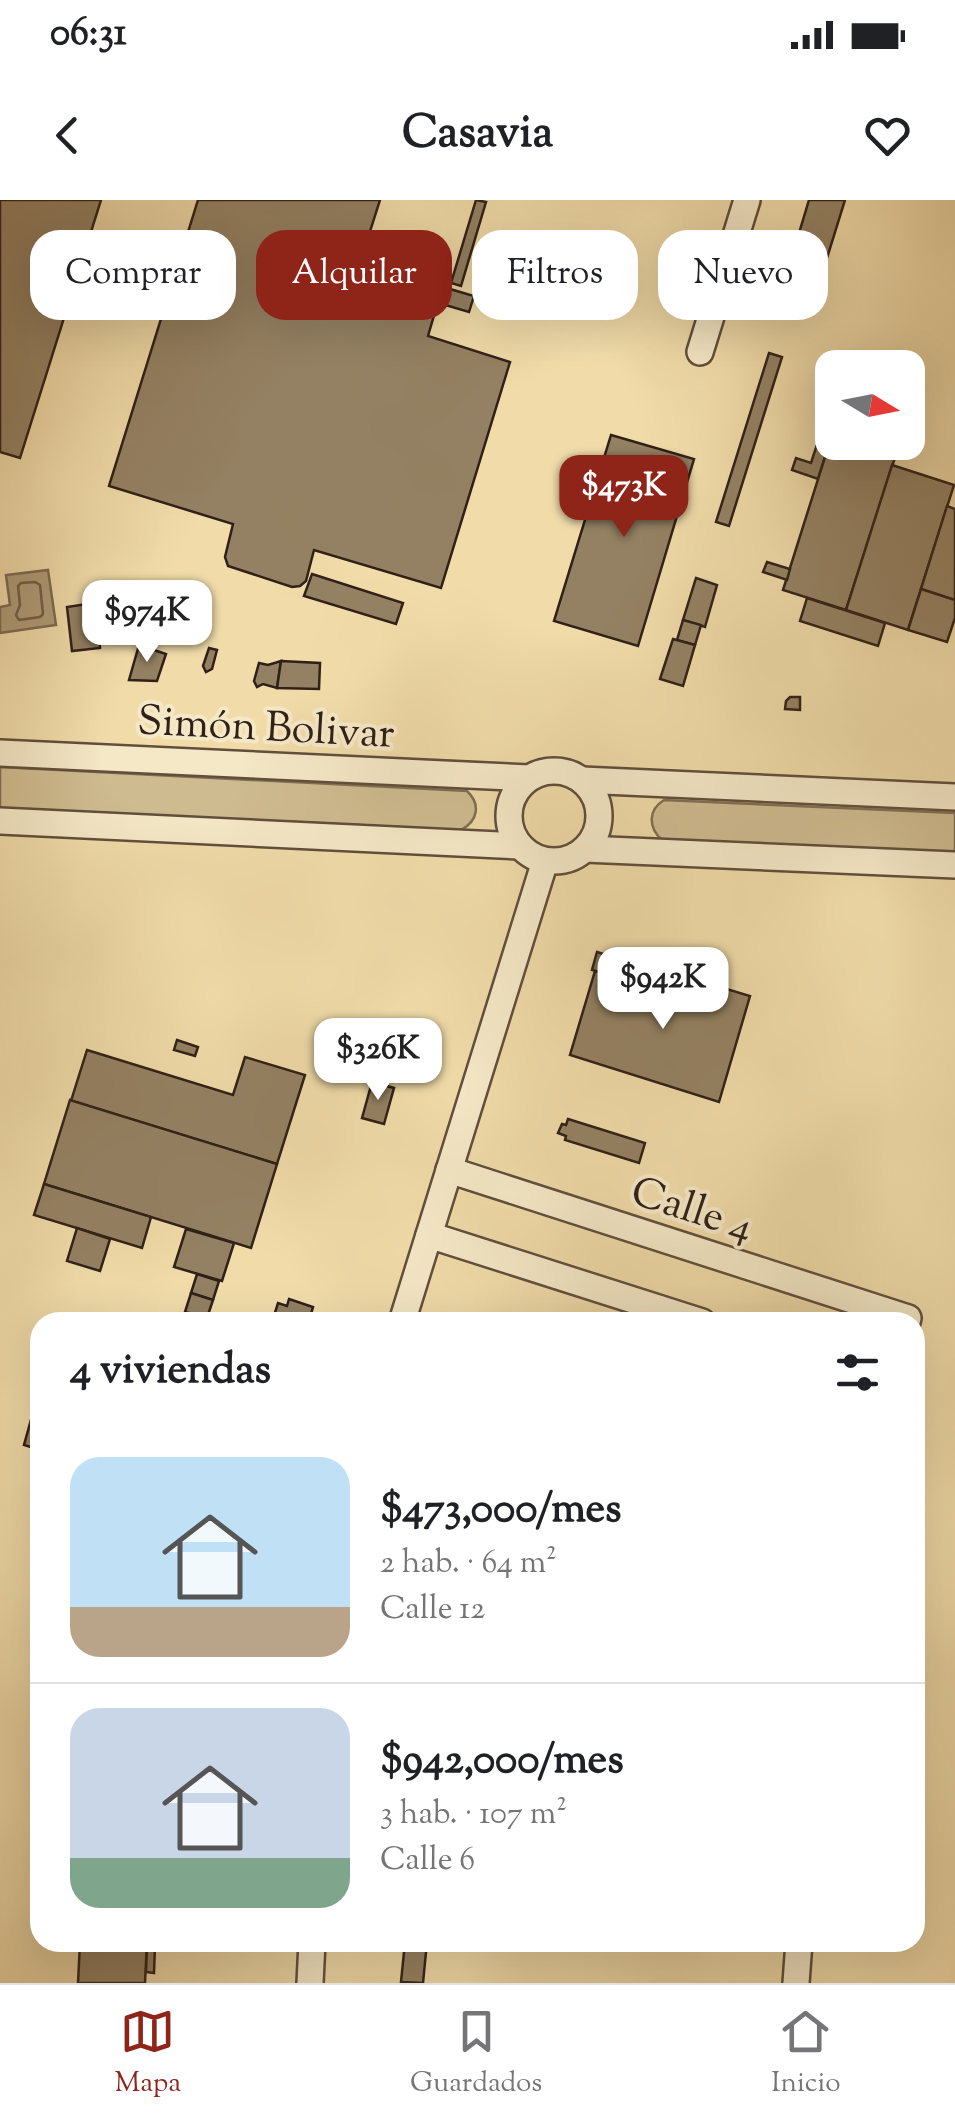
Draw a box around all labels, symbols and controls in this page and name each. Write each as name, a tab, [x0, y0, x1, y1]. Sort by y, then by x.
text: 06:31	[50, 8, 127, 62]
text: Casavia	[402, 103, 553, 168]
icon: back	[40, 108, 95, 163]
icon: heart	[860, 108, 915, 163]
chip: Comprar	[30, 230, 236, 320]
chip: Alquilar	[256, 230, 452, 320]
chip: Filtros	[472, 230, 638, 320]
chip: Nuevo	[658, 230, 828, 320]
north arrow	[815, 350, 925, 460]
map controls	[815, 350, 925, 460]
pin: $473K	[554, 455, 694, 540]
text: $473K	[581, 464, 667, 510]
pin: $974K	[77, 580, 217, 665]
text: $974K	[104, 589, 190, 635]
street label: Simón Bolivar	[136, 693, 396, 767]
pin: $942K	[593, 947, 733, 1032]
text: $942K	[620, 956, 706, 1002]
pin: $326K	[308, 1018, 448, 1103]
text: $326K	[336, 1027, 420, 1073]
street label: Calle 4	[623, 1164, 760, 1260]
text: 4 viviendas	[70, 1342, 271, 1402]
icon: filters	[830, 1345, 885, 1400]
text: $473,000/mes	[380, 1481, 622, 1541]
icon: home	[150, 1497, 270, 1617]
text: 2 hab. · 64 m²	[380, 1541, 557, 1587]
text: Calle 12	[380, 1587, 485, 1633]
text: $942,000/mes	[380, 1732, 624, 1792]
icon: home	[150, 1748, 270, 1868]
text: 3 hab. · 107 m²	[380, 1792, 567, 1838]
text: Calle 6	[380, 1838, 475, 1884]
tab: Mapa	[114, 2004, 181, 2104]
tab: Guardados	[410, 2004, 542, 2104]
tab: Inicio	[771, 2004, 841, 2104]

